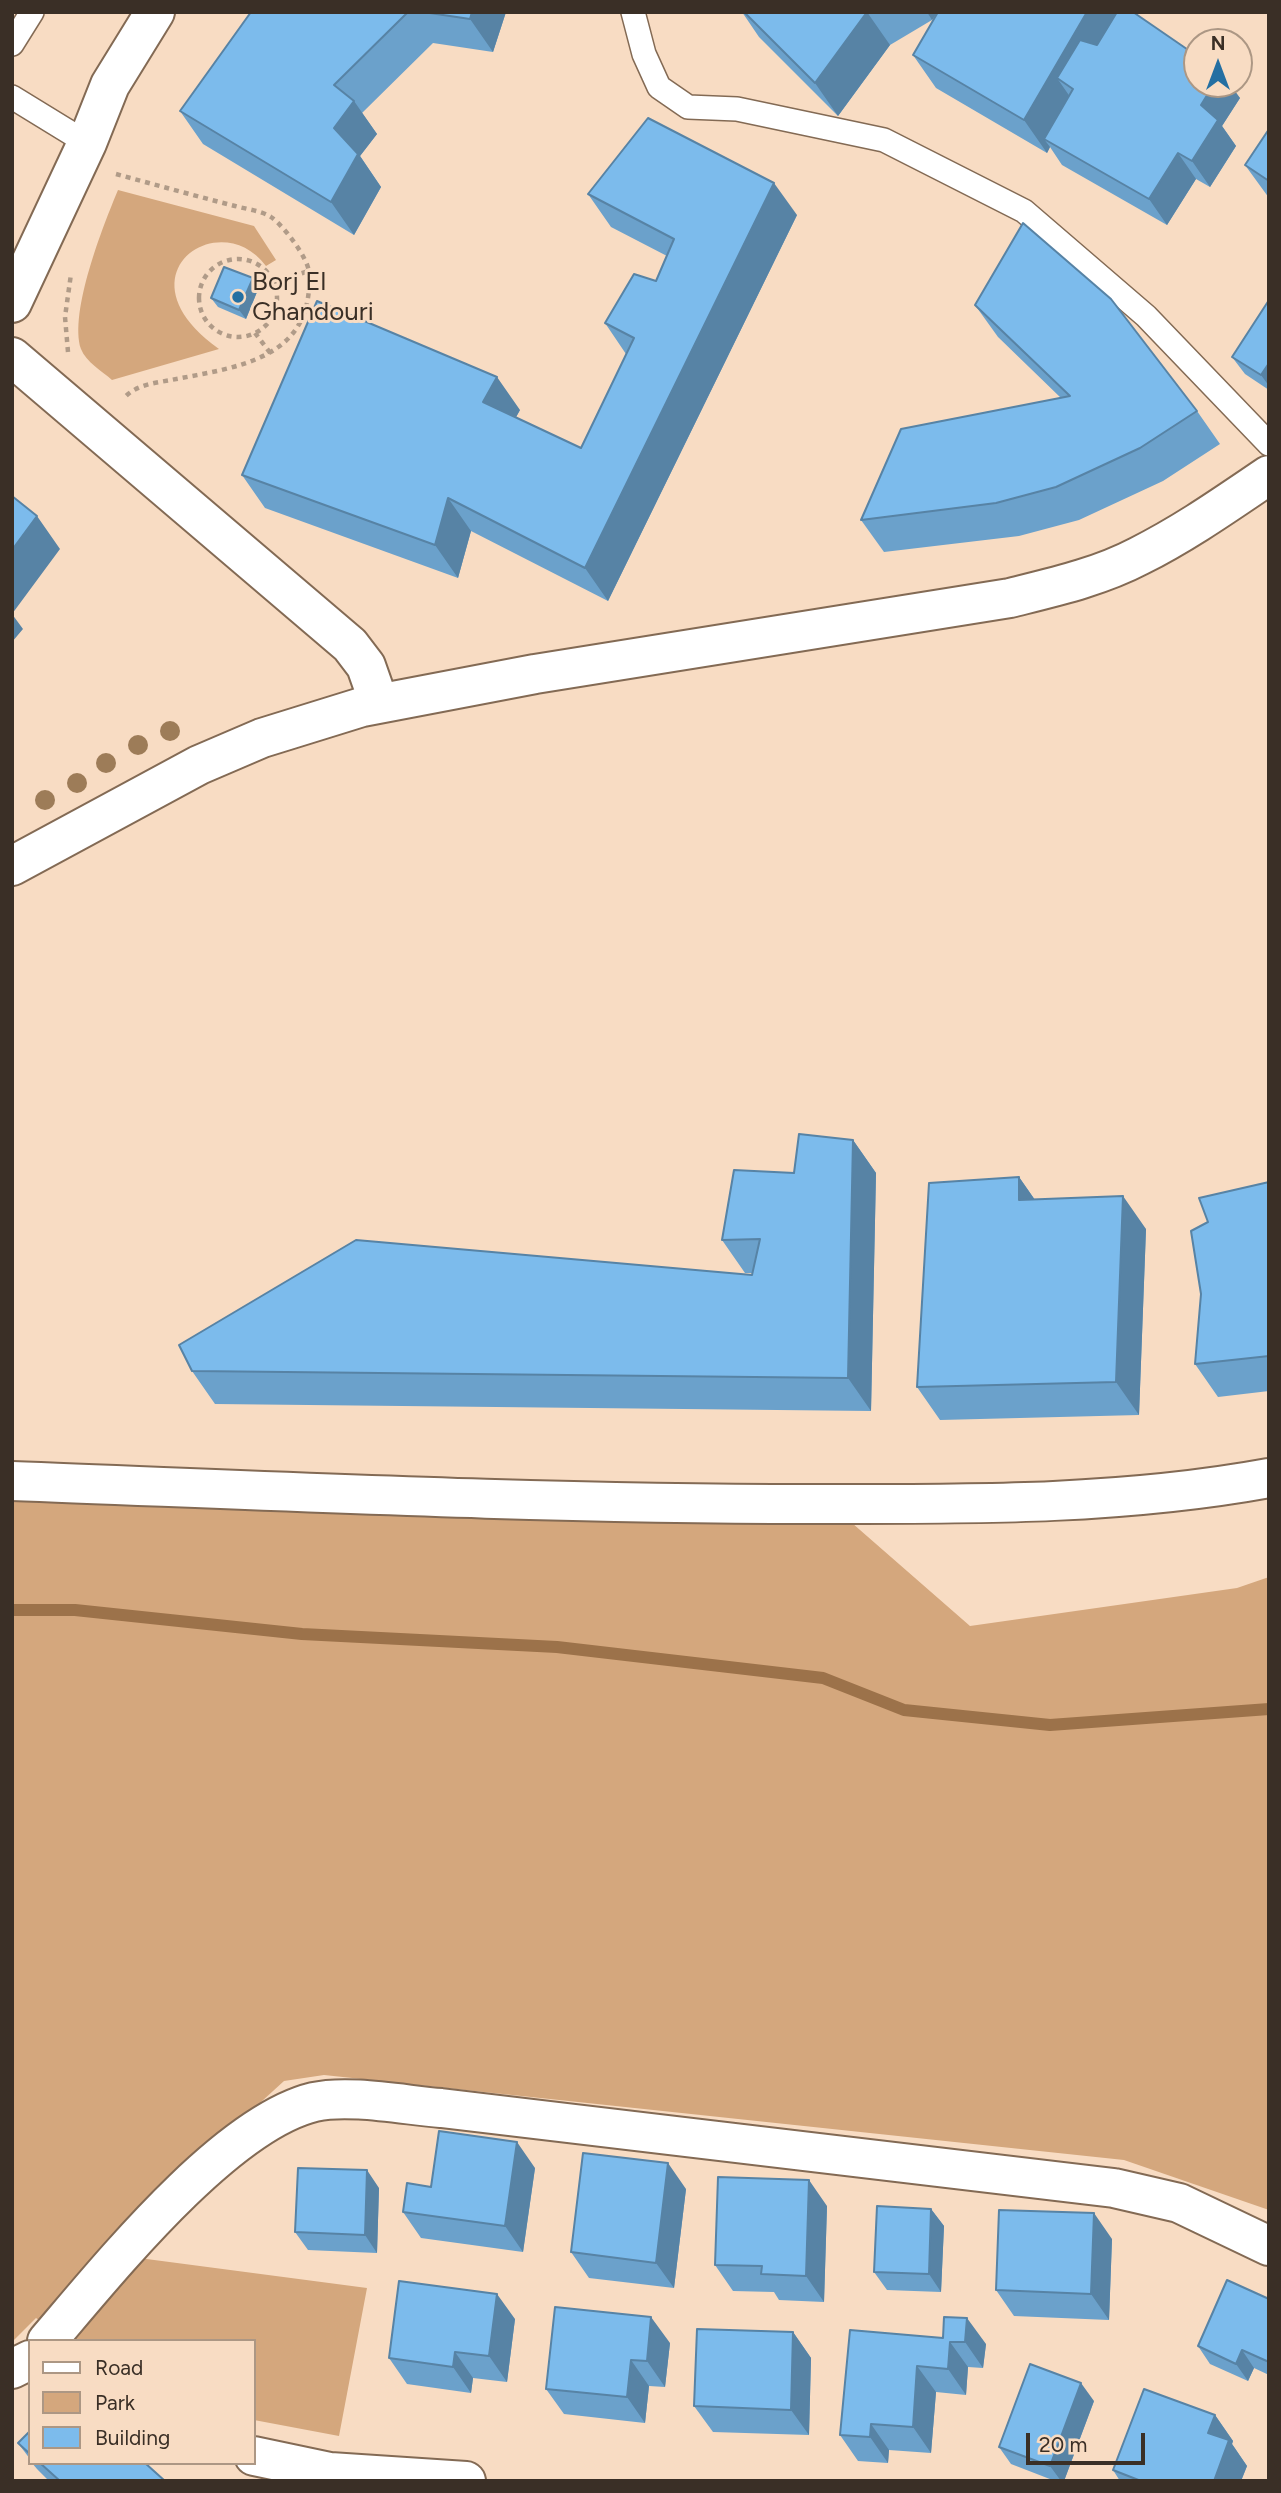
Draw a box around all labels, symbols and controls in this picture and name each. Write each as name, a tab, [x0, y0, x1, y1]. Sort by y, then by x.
north arrow	[1183, 28, 1253, 98]
text: N	[1211, 32, 1225, 55]
place label: Borj El Ghandouri	[252, 266, 374, 328]
marker: Borj El Ghandouri	[230, 289, 246, 305]
legend	[28, 2339, 256, 2465]
text: Road	[95, 2355, 143, 2380]
text: Park	[95, 2390, 135, 2415]
scale bar	[1029, 2420, 1148, 2464]
text: Building	[95, 2425, 170, 2450]
text: 20 m	[1039, 2432, 1087, 2457]

